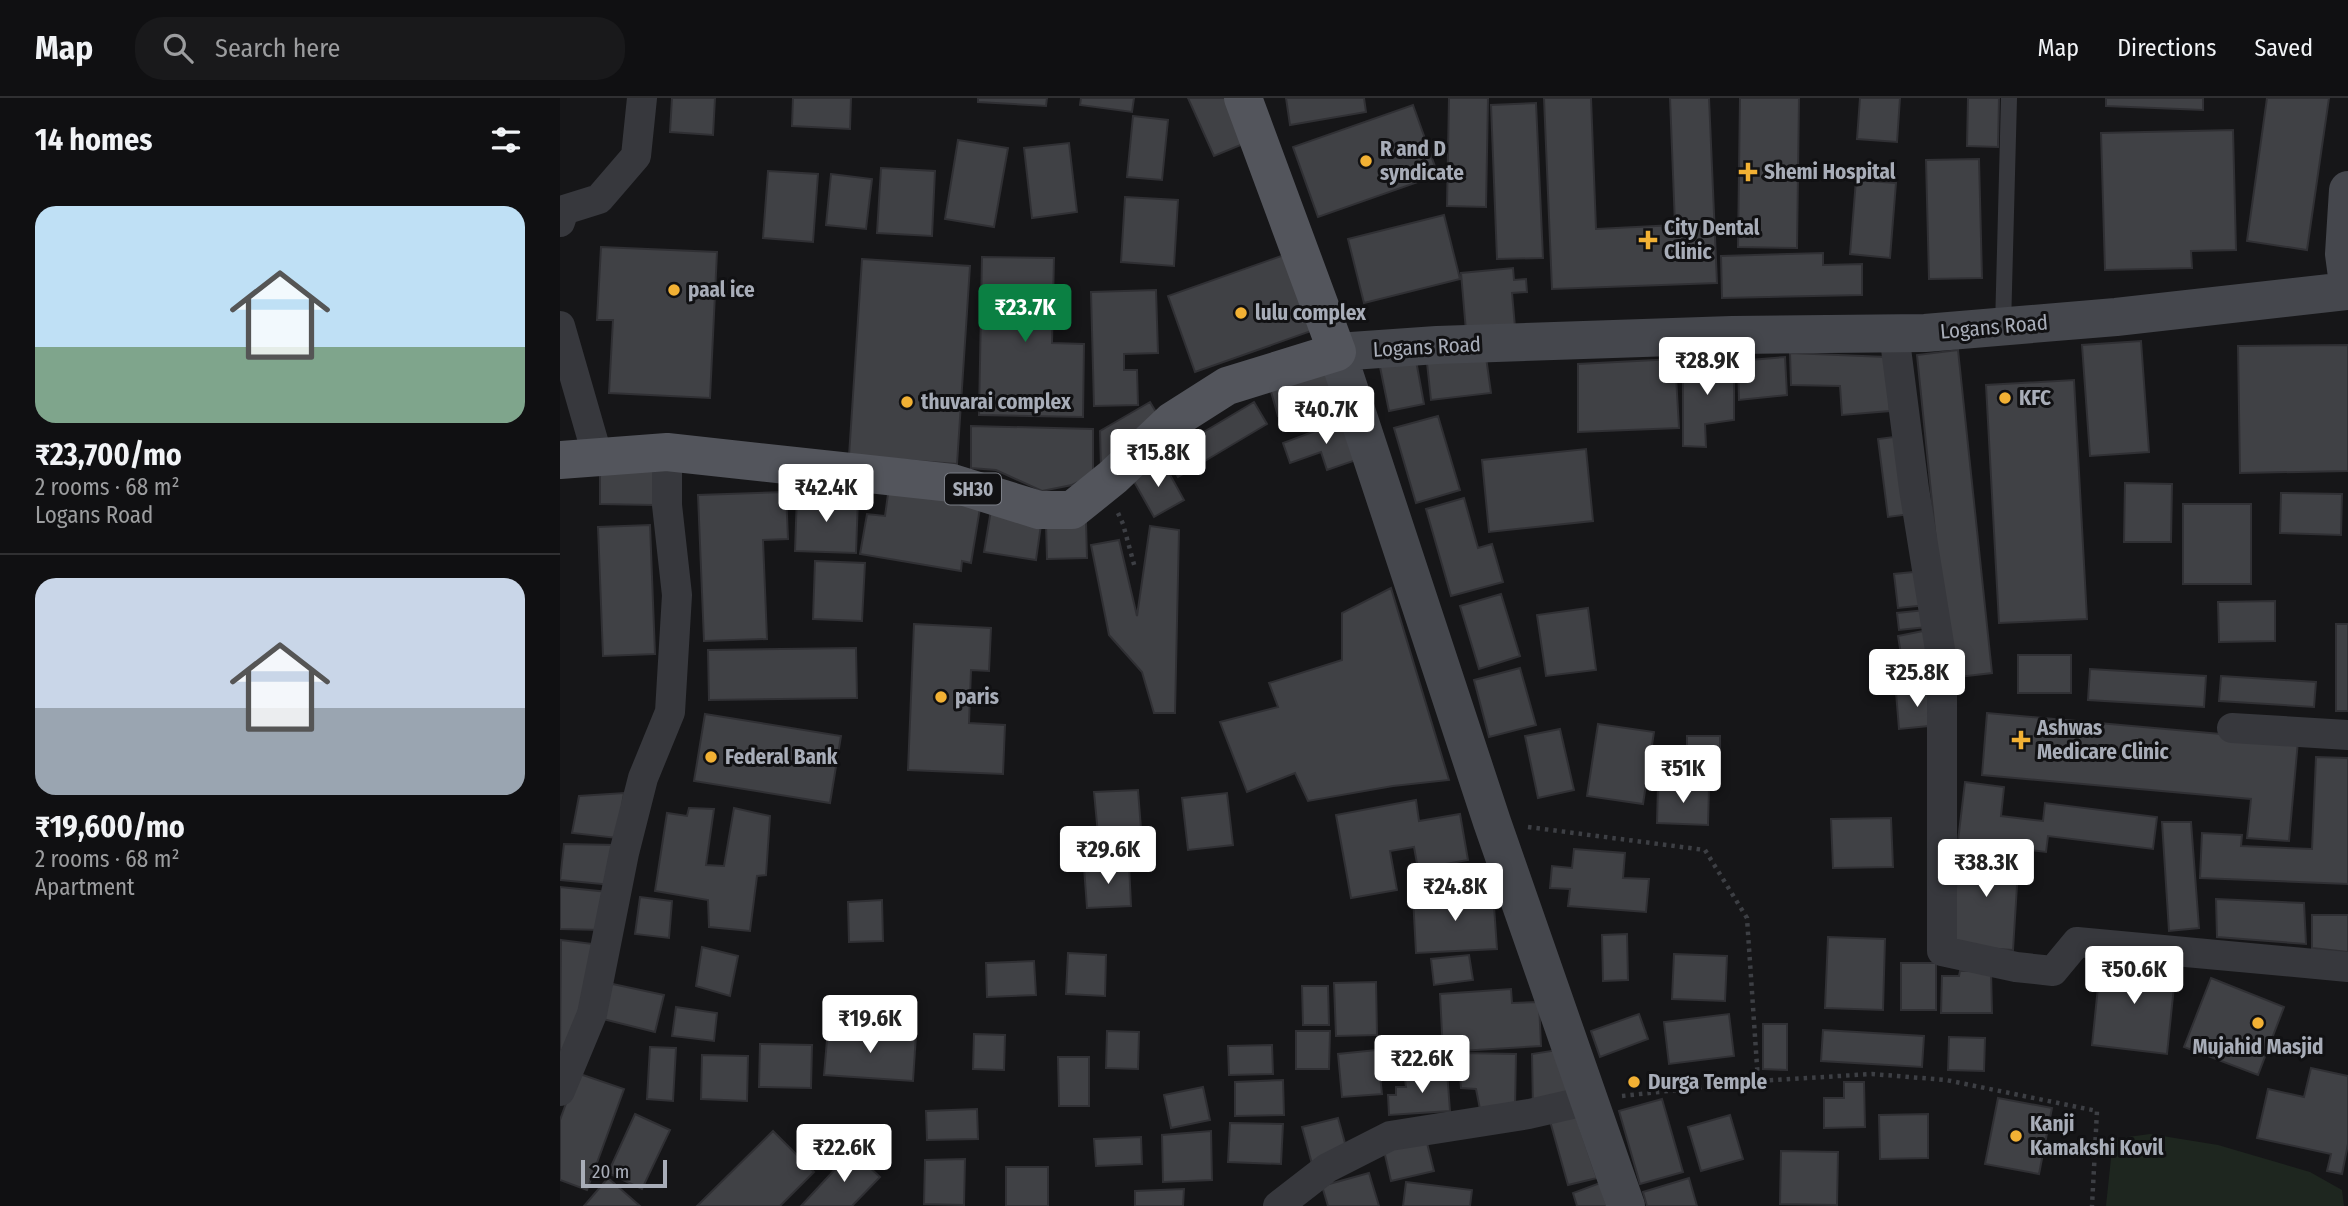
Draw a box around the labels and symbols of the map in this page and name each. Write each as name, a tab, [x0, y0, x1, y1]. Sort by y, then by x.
place label: R and D syndicate	[1380, 136, 1464, 186]
marker: R and D syndicate	[1358, 153, 1374, 169]
place label: Shemi Hospital	[1764, 159, 1896, 185]
marker: Shemi Hospital	[1738, 162, 1758, 182]
place label: City Dental Clinic	[1664, 215, 1760, 265]
marker: City Dental Clinic	[1638, 230, 1658, 250]
place label: paal ice	[688, 277, 755, 303]
marker: paal ice	[666, 282, 682, 298]
pin: ₹23.7K	[968, 285, 1082, 344]
place label: lulu complex	[1255, 300, 1367, 326]
marker: lulu complex	[1233, 305, 1249, 321]
street label: Logans Road	[1939, 309, 2049, 345]
street label: Logans Road	[1372, 331, 1482, 363]
pin: ₹28.9K	[1650, 338, 1764, 397]
place label: KFC	[2019, 385, 2051, 411]
pin: ₹40.7K	[1269, 386, 1383, 446]
place label: thuvarai complex	[921, 389, 1072, 415]
marker: KFC	[1997, 390, 2013, 406]
marker: thuvarai complex	[899, 394, 915, 410]
pin: ₹15.8K	[1101, 430, 1215, 489]
pin: ₹42.4K	[769, 464, 883, 524]
road number: SH30	[945, 474, 1001, 504]
pin: ₹25.8K	[1860, 650, 1974, 709]
place label: paris	[955, 684, 999, 710]
marker: paris	[933, 689, 949, 705]
place label: Ashwas Medicare Clinic	[2036, 715, 2170, 765]
marker: Ashwas Medicare Clinic	[2011, 730, 2031, 750]
place label: Federal Bank	[725, 744, 838, 770]
pin: ₹51K	[1642, 746, 1724, 805]
marker: Federal Bank	[703, 749, 719, 765]
pin: ₹29.6K	[1051, 826, 1165, 886]
pin: ₹38.3K	[1929, 840, 2043, 899]
pin: ₹24.8K	[1398, 864, 1512, 923]
pin: ₹50.6K	[2077, 946, 2191, 1006]
pin: ₹19.6K	[813, 996, 927, 1055]
marker: Mujahid Masjid	[2250, 1015, 2266, 1031]
place label: Mujahid Masjid	[2192, 1034, 2324, 1060]
pin: ₹22.6K	[1365, 1035, 1479, 1095]
place label: Durga Temple	[1648, 1069, 1767, 1095]
marker: Durga Temple	[1626, 1074, 1642, 1090]
place label: Kanji Kamakshi Kovil	[2030, 1111, 2164, 1161]
pin: ₹22.6K	[787, 1124, 901, 1184]
marker: Kanji Kamakshi Kovil	[2008, 1128, 2024, 1144]
scale bar	[581, 1157, 667, 1189]

